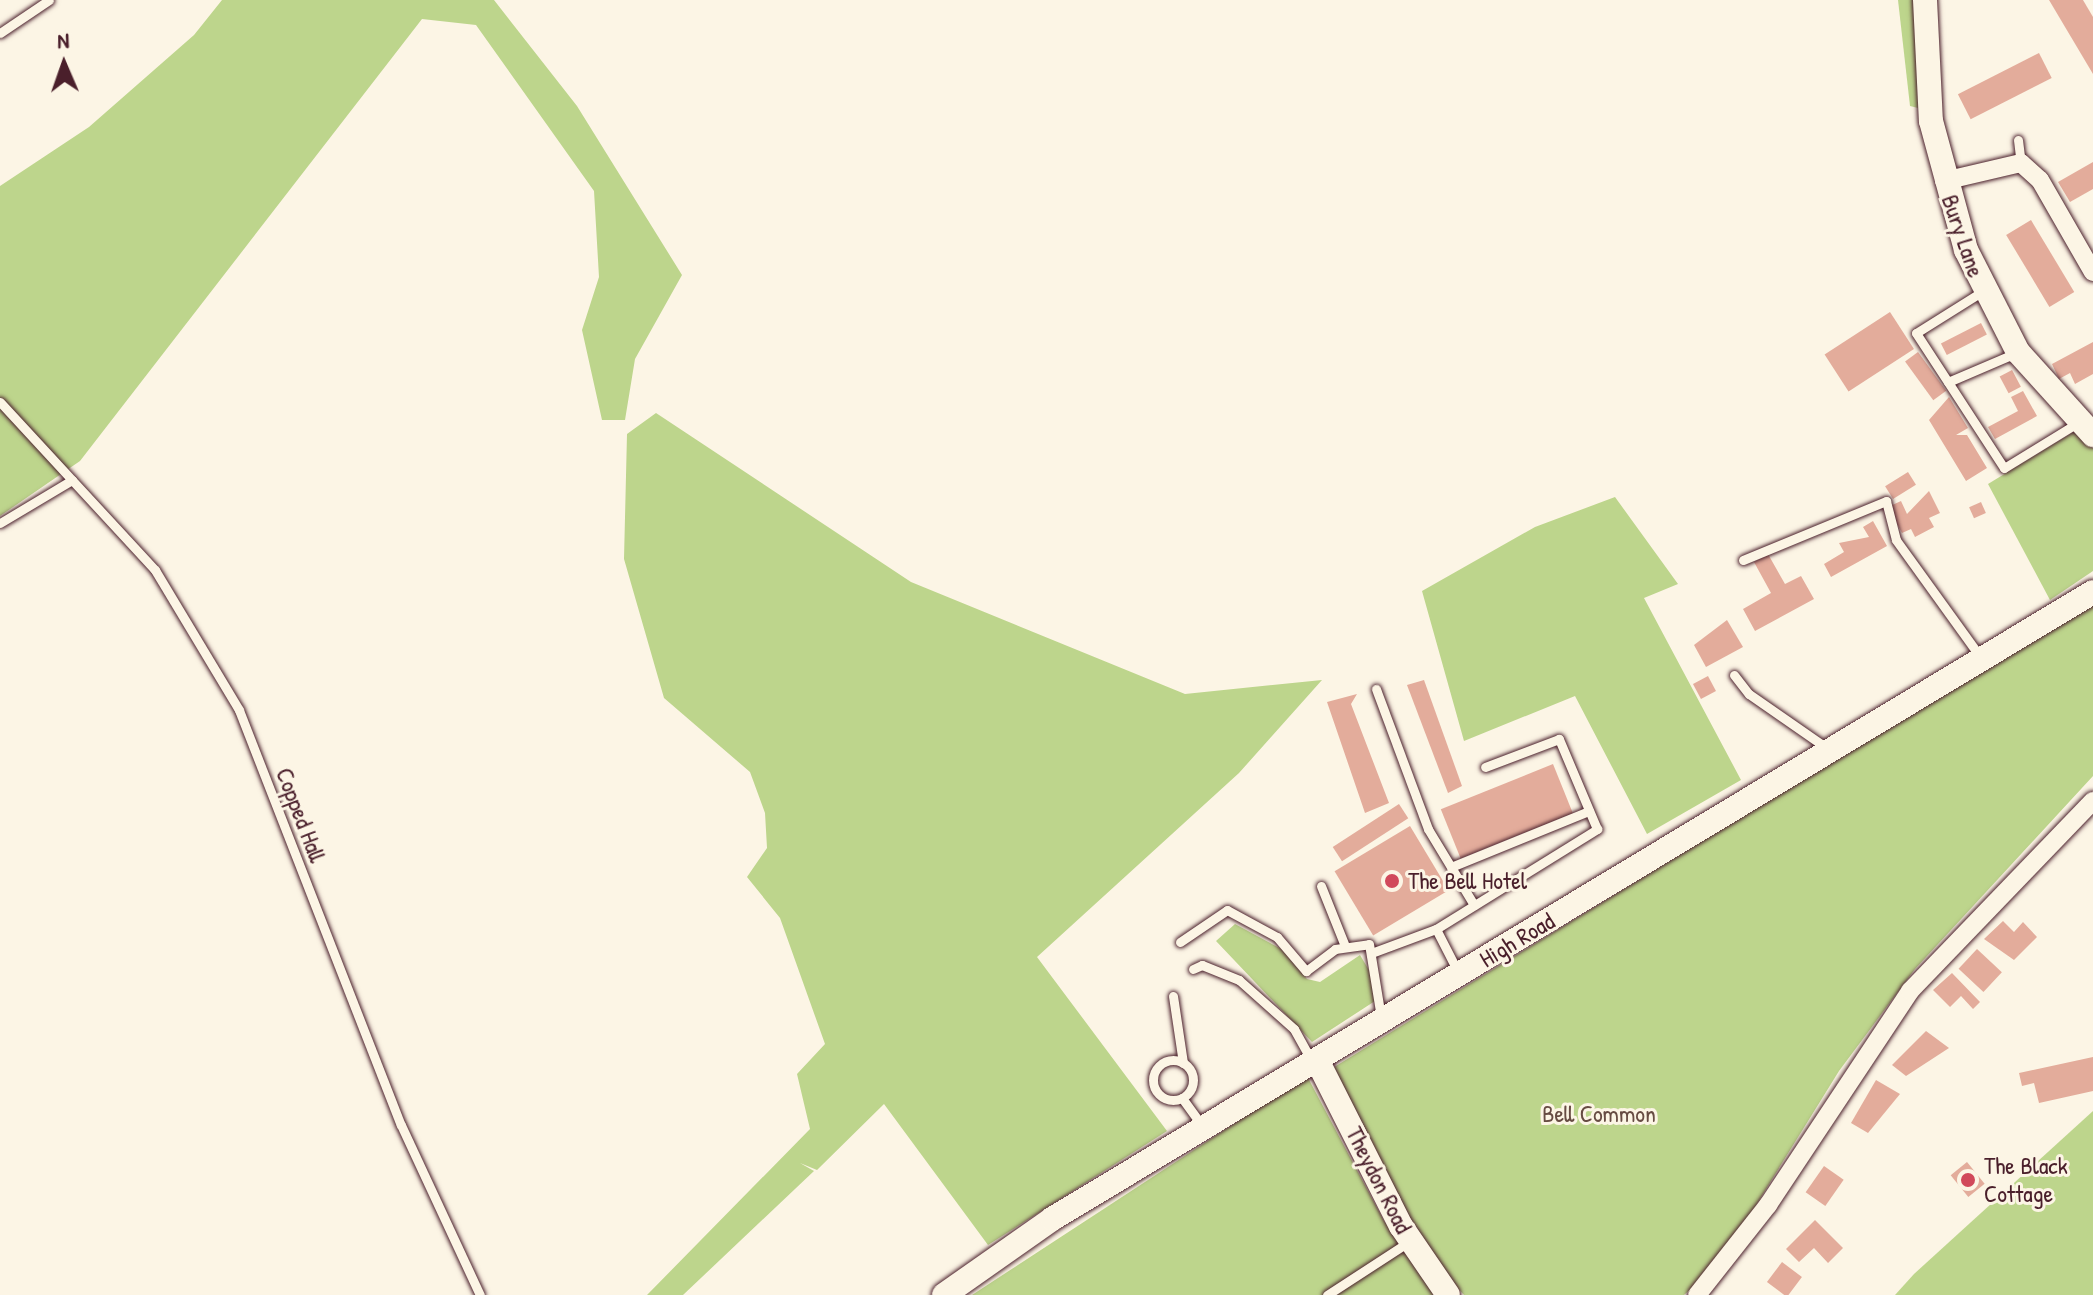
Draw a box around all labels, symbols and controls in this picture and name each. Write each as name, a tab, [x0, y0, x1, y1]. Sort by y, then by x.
north arrow	[24, 24, 104, 104]
text: N	[57, 25, 70, 55]
street label: Bury Lane	[1935, 191, 1991, 281]
street label: Copped Hall	[270, 764, 332, 866]
place label: The Bell Hotel	[1408, 867, 1527, 895]
marker: The Bell Hotel	[1383, 872, 1401, 890]
street label: High Road	[1474, 906, 1560, 974]
park label: Bell Common	[1542, 1100, 1656, 1128]
street label: Theydon Road	[1340, 1122, 1418, 1238]
place label: The Black Cottage	[1984, 1152, 2068, 1208]
marker: The Black Cottage	[1959, 1171, 1977, 1189]

